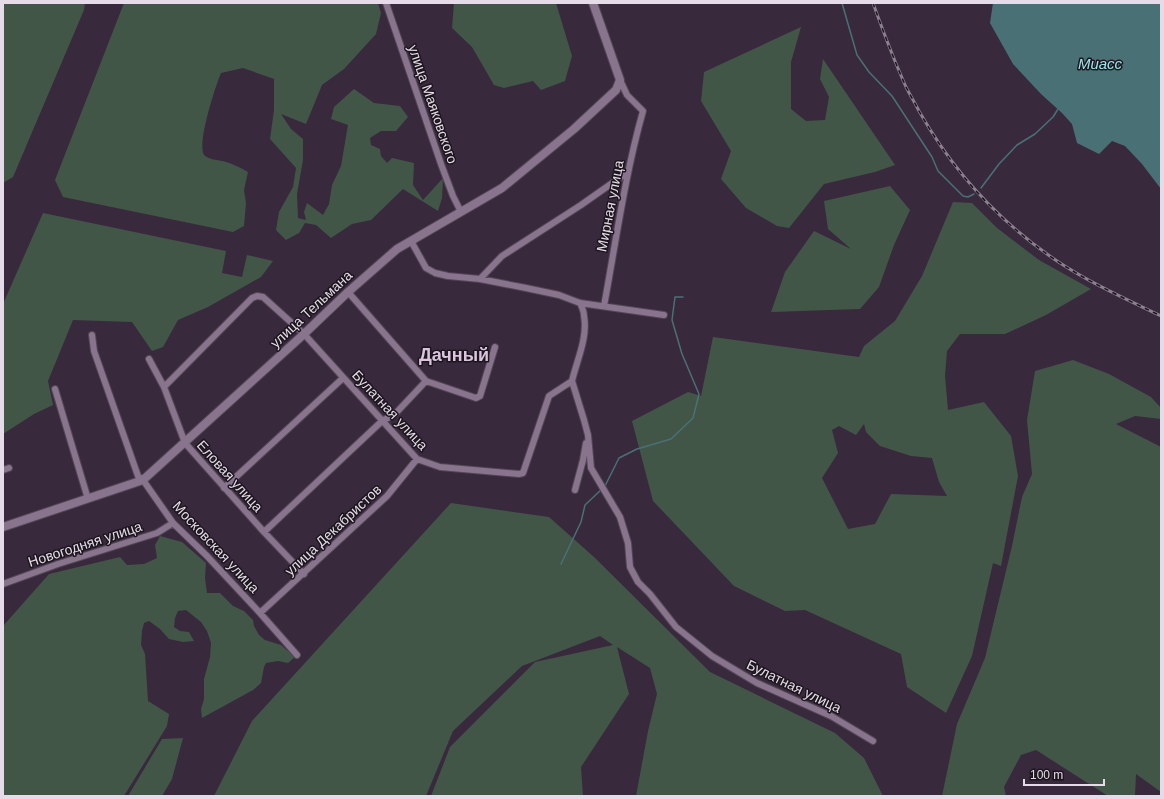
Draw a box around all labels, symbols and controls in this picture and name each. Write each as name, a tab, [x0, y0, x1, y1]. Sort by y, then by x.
street label: улица Маяковского	[405, 42, 461, 166]
water label: Миасс	[1078, 55, 1123, 72]
street label: Мирная улица	[593, 159, 627, 253]
street label: улица Тельмана	[267, 267, 355, 351]
district label: Дачный	[419, 345, 489, 365]
street label: Булатная улица	[349, 367, 431, 453]
street label: Еловая улица	[194, 437, 266, 515]
street label: улица Декабристов	[281, 481, 385, 579]
street label: Московская улица	[170, 498, 263, 596]
street label: Новогодняя улица	[26, 518, 144, 570]
street label: Булатная улица	[744, 656, 844, 716]
scale bar	[1024, 761, 1104, 787]
text: 100 m	[1030, 768, 1063, 782]

